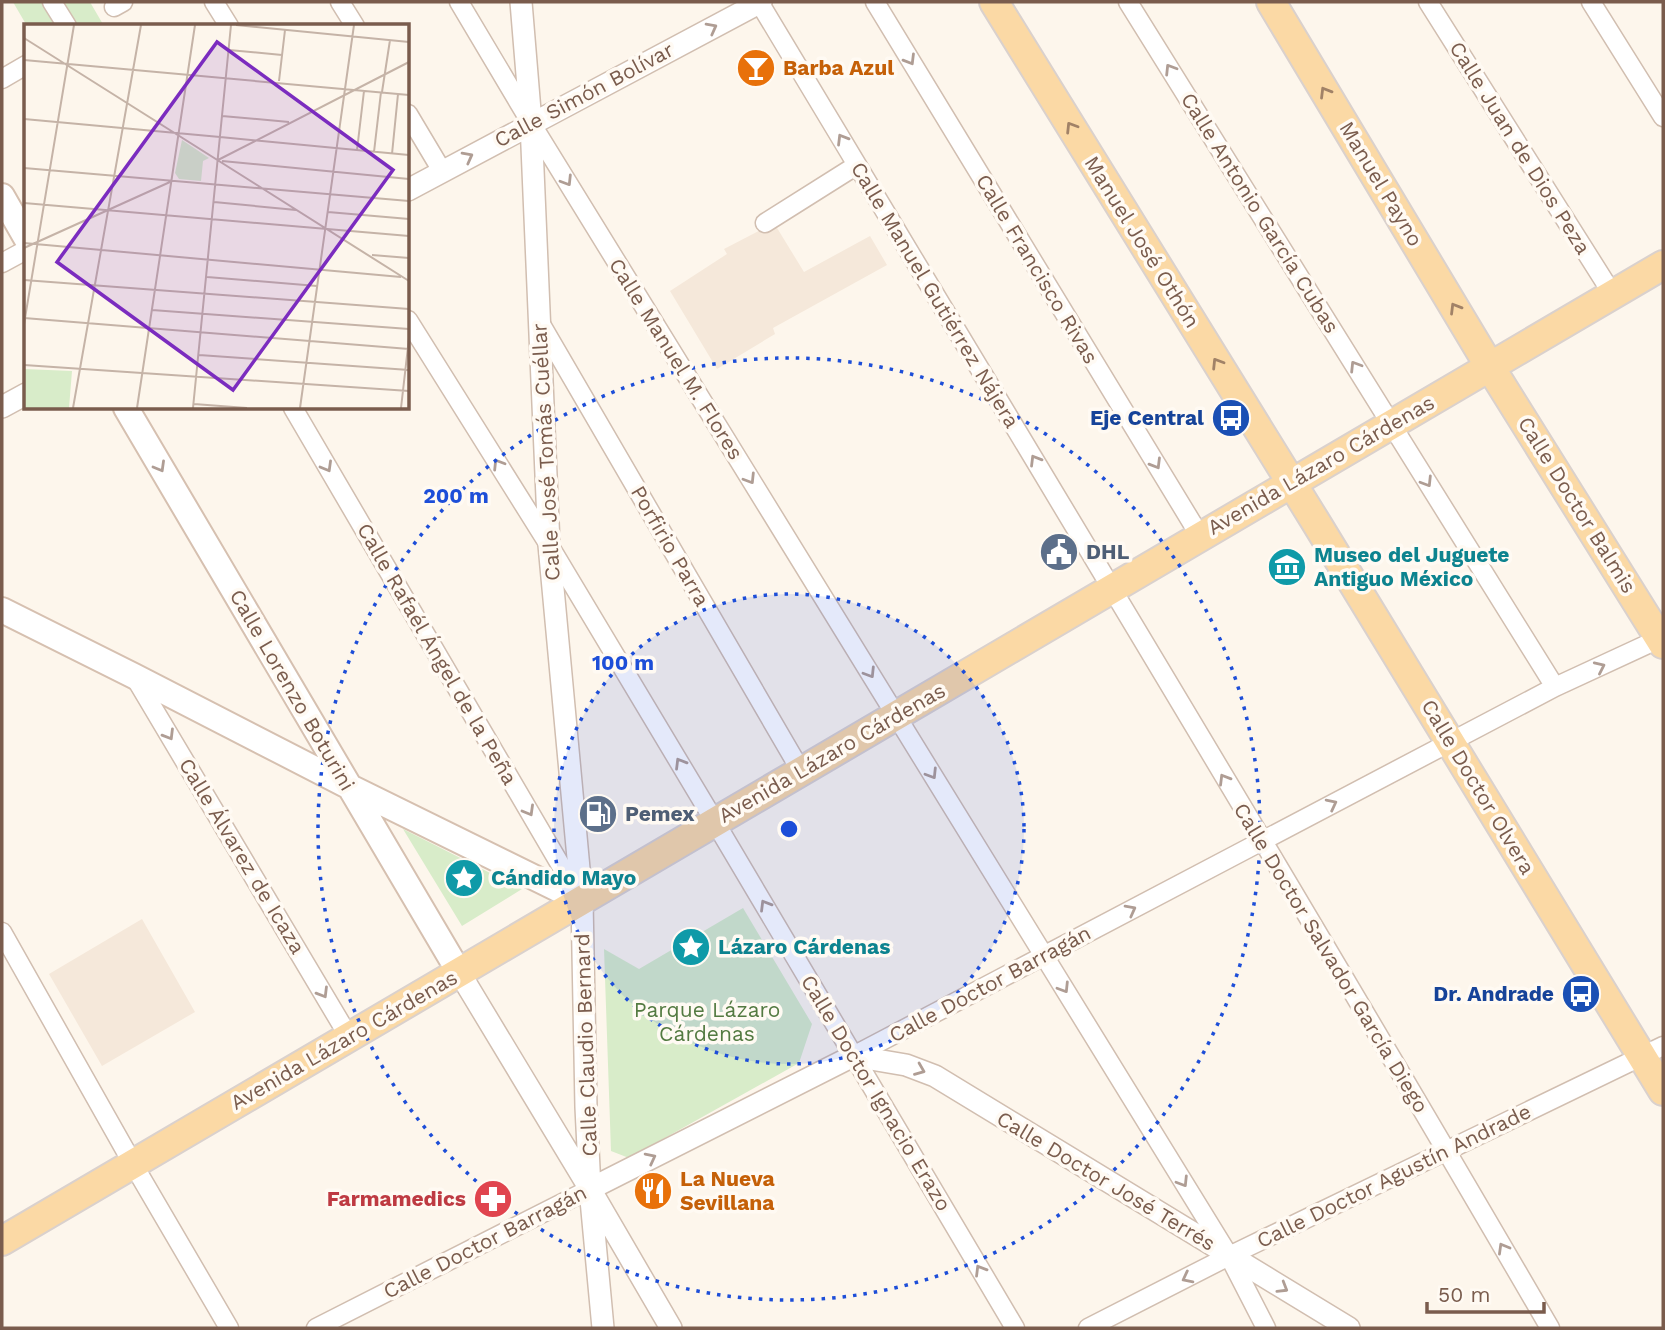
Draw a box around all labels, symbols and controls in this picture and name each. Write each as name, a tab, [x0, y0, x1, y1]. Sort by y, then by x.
one-way arrow	[705, 22, 717, 36]
inset map	[24, 24, 410, 410]
street label: Calle Simón Bolívar	[490, 36, 678, 152]
street label: Calle Juan de Dios Peza	[1445, 37, 1596, 259]
bar icon: Barba Azul	[735, 47, 777, 89]
one-way arrow	[902, 53, 915, 66]
place label: Barba Azul	[783, 55, 894, 80]
one-way arrow	[1166, 64, 1179, 77]
one-way arrow	[1321, 87, 1334, 100]
street label: Calle Antonio García Cubas	[1176, 88, 1345, 338]
street label: Manuel Payno	[1334, 117, 1428, 251]
one-way arrow	[1067, 122, 1080, 135]
one-way arrow	[837, 134, 850, 147]
street label: Manuel José Othón	[1079, 151, 1205, 332]
one-way arrow	[461, 152, 473, 165]
street label: Calle Manuel Gutiérrez Nájera	[846, 157, 1025, 432]
street label: Calle Francisco Rivas	[971, 170, 1104, 368]
one-way arrow	[558, 174, 571, 187]
street label: Calle Manuel M. Flores	[604, 253, 749, 464]
one-way arrow	[1450, 303, 1463, 316]
street label: Calle José Tomás Cuéllar	[526, 322, 565, 581]
one-way arrow	[1212, 357, 1225, 370]
one-way arrow	[1351, 361, 1364, 374]
street label: Avenida Lázaro Cárdenas	[1203, 389, 1439, 540]
bus stop icon: Eje Central	[1210, 397, 1252, 439]
place label: Eje Central	[1090, 405, 1204, 430]
street label: Calle Doctor Balmis	[1513, 412, 1642, 598]
one-way arrow	[1030, 455, 1043, 468]
one-way arrow	[1147, 456, 1160, 469]
one-way arrow	[152, 459, 165, 472]
one-way arrow	[319, 459, 332, 472]
one-way arrow	[494, 459, 507, 472]
one-way arrow	[742, 472, 755, 485]
one-way arrow	[1419, 475, 1432, 488]
street label: Porfirio Parra	[626, 481, 715, 611]
text: 200 m	[423, 483, 489, 508]
street label: Calle Rafaél Ángel de la Peña	[352, 519, 523, 789]
public building icon: DHL	[1038, 531, 1080, 573]
place label: DHL	[1086, 539, 1130, 564]
place label: Museo del Juguete Antiguo México	[1314, 542, 1510, 591]
museum icon: Museo del Juguete Antiguo México	[1266, 546, 1308, 588]
street label: Calle Lorenzo Boturini	[225, 585, 360, 795]
text: 100 m	[592, 650, 654, 675]
one-way arrow	[1593, 661, 1605, 675]
one-way arrow	[861, 666, 874, 679]
street label: Avenida Lázaro Cárdenas	[714, 677, 950, 828]
street label: Calle Doctor Olvera	[1416, 695, 1541, 879]
one-way arrow	[161, 727, 174, 740]
street label: Calle Álvarez de Icaza	[174, 753, 311, 958]
one-way arrow	[676, 758, 689, 771]
one-way arrow	[923, 766, 936, 779]
one-way arrow	[1219, 773, 1232, 786]
fuel station icon: Pemex	[577, 793, 619, 835]
street label: Calle Doctor Salvador García Diego	[1229, 798, 1434, 1117]
one-way arrow	[1325, 799, 1337, 813]
place label: Pemex	[625, 801, 695, 826]
one-way arrow	[521, 803, 534, 816]
centre of rings	[777, 817, 801, 841]
place icon: Cándido Mayo	[443, 857, 485, 899]
place label: Cándido Mayo	[491, 865, 636, 890]
one-way arrow	[760, 900, 773, 913]
one-way arrow	[1123, 904, 1136, 918]
street label: Calle Doctor Barragán	[885, 920, 1095, 1047]
place icon: Lázaro Cárdenas	[670, 926, 712, 968]
street label: Calle Claudio Bernard	[569, 933, 602, 1157]
place label: Lázaro Cárdenas	[718, 934, 890, 959]
street label: Avenida Lázaro Cárdenas	[226, 964, 462, 1115]
street label: Calle Doctor Ignacio Erazo	[796, 970, 957, 1215]
bus stop icon: Dr. Andrade	[1560, 973, 1602, 1015]
one-way arrow	[1055, 981, 1068, 994]
place label: Dr. Andrade	[1433, 981, 1554, 1006]
one-way arrow	[315, 986, 328, 999]
park label: Parque Lázaro Cárdenas	[634, 997, 780, 1046]
one-way arrow	[913, 1062, 925, 1076]
street label: Calle Doctor Agustín Andrade	[1253, 1098, 1535, 1253]
street label: Calle Doctor José Terrés	[992, 1105, 1220, 1256]
one-way arrow	[644, 1152, 656, 1166]
place label: La Nueva Sevillana	[680, 1166, 775, 1215]
restaurant icon: La Nueva Sevillana	[632, 1170, 674, 1212]
one-way arrow	[1175, 1174, 1188, 1187]
pharmacy icon: Farmamedics	[472, 1178, 514, 1220]
street label: Calle Doctor Barragán	[379, 1179, 591, 1304]
place label: Farmamedics	[327, 1186, 466, 1211]
one-way arrow	[1498, 1243, 1511, 1256]
one-way arrow	[976, 1264, 989, 1277]
one-way arrow	[1182, 1269, 1194, 1283]
scale bar	[1427, 1270, 1544, 1314]
one-way arrow	[1275, 1280, 1288, 1293]
text: 50 m	[1438, 1282, 1490, 1307]

